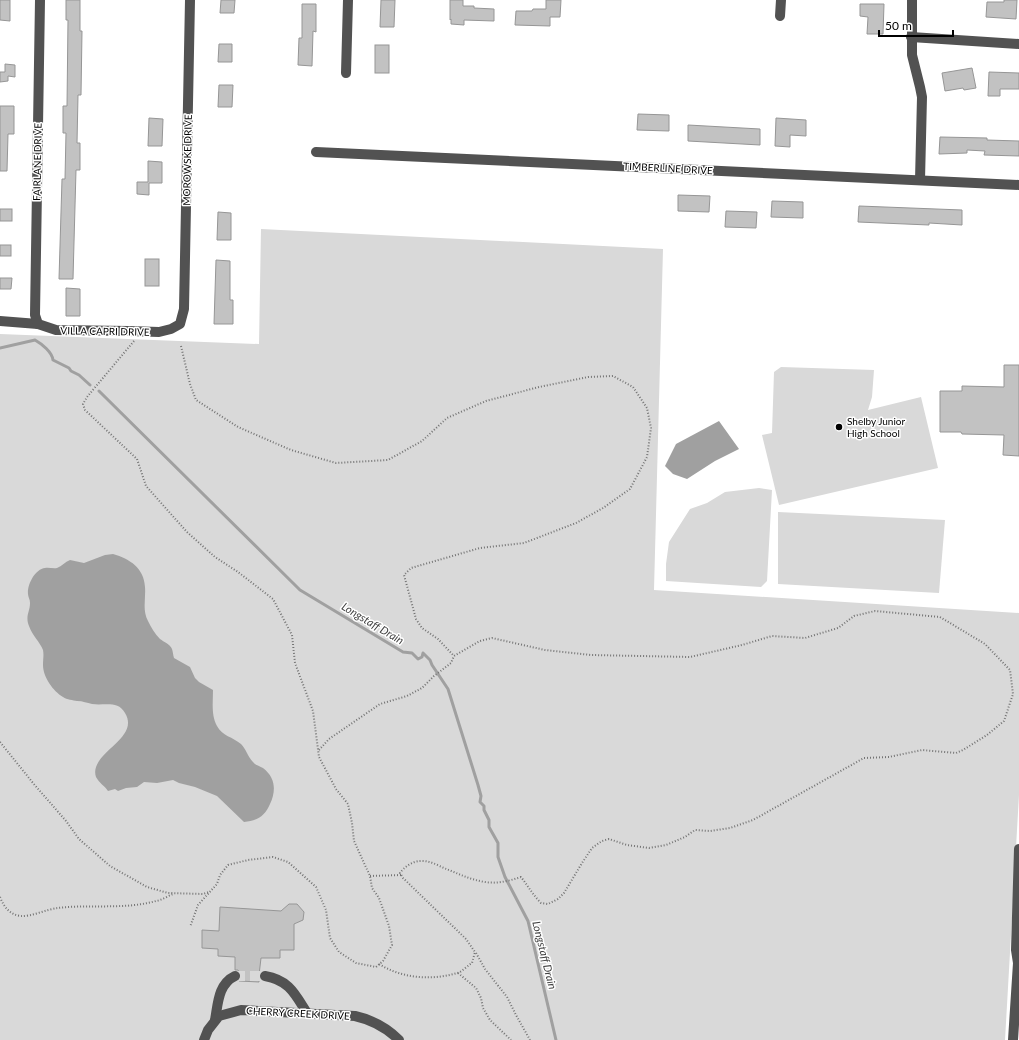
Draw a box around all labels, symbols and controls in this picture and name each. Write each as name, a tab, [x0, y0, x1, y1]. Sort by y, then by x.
scale bar	[879, 12, 953, 38]
text: 50 m	[885, 18, 912, 33]
street label: MOROWSKE DRIVE	[180, 114, 194, 206]
street label: FAIRLANE DRIVE	[30, 123, 44, 201]
street label: TIMBERLINE DRIVE	[623, 160, 713, 176]
street label: VILLA CAPRI DRIVE	[60, 324, 150, 338]
place label: Shelby Junior High School	[847, 415, 906, 439]
marker: Shelby Junior High School	[834, 422, 844, 432]
water label: Longstaff Drain	[340, 599, 406, 647]
water label: Longstaff Drain	[530, 920, 560, 991]
street label: CHERRY CREEK DRIVE	[246, 1004, 350, 1022]

